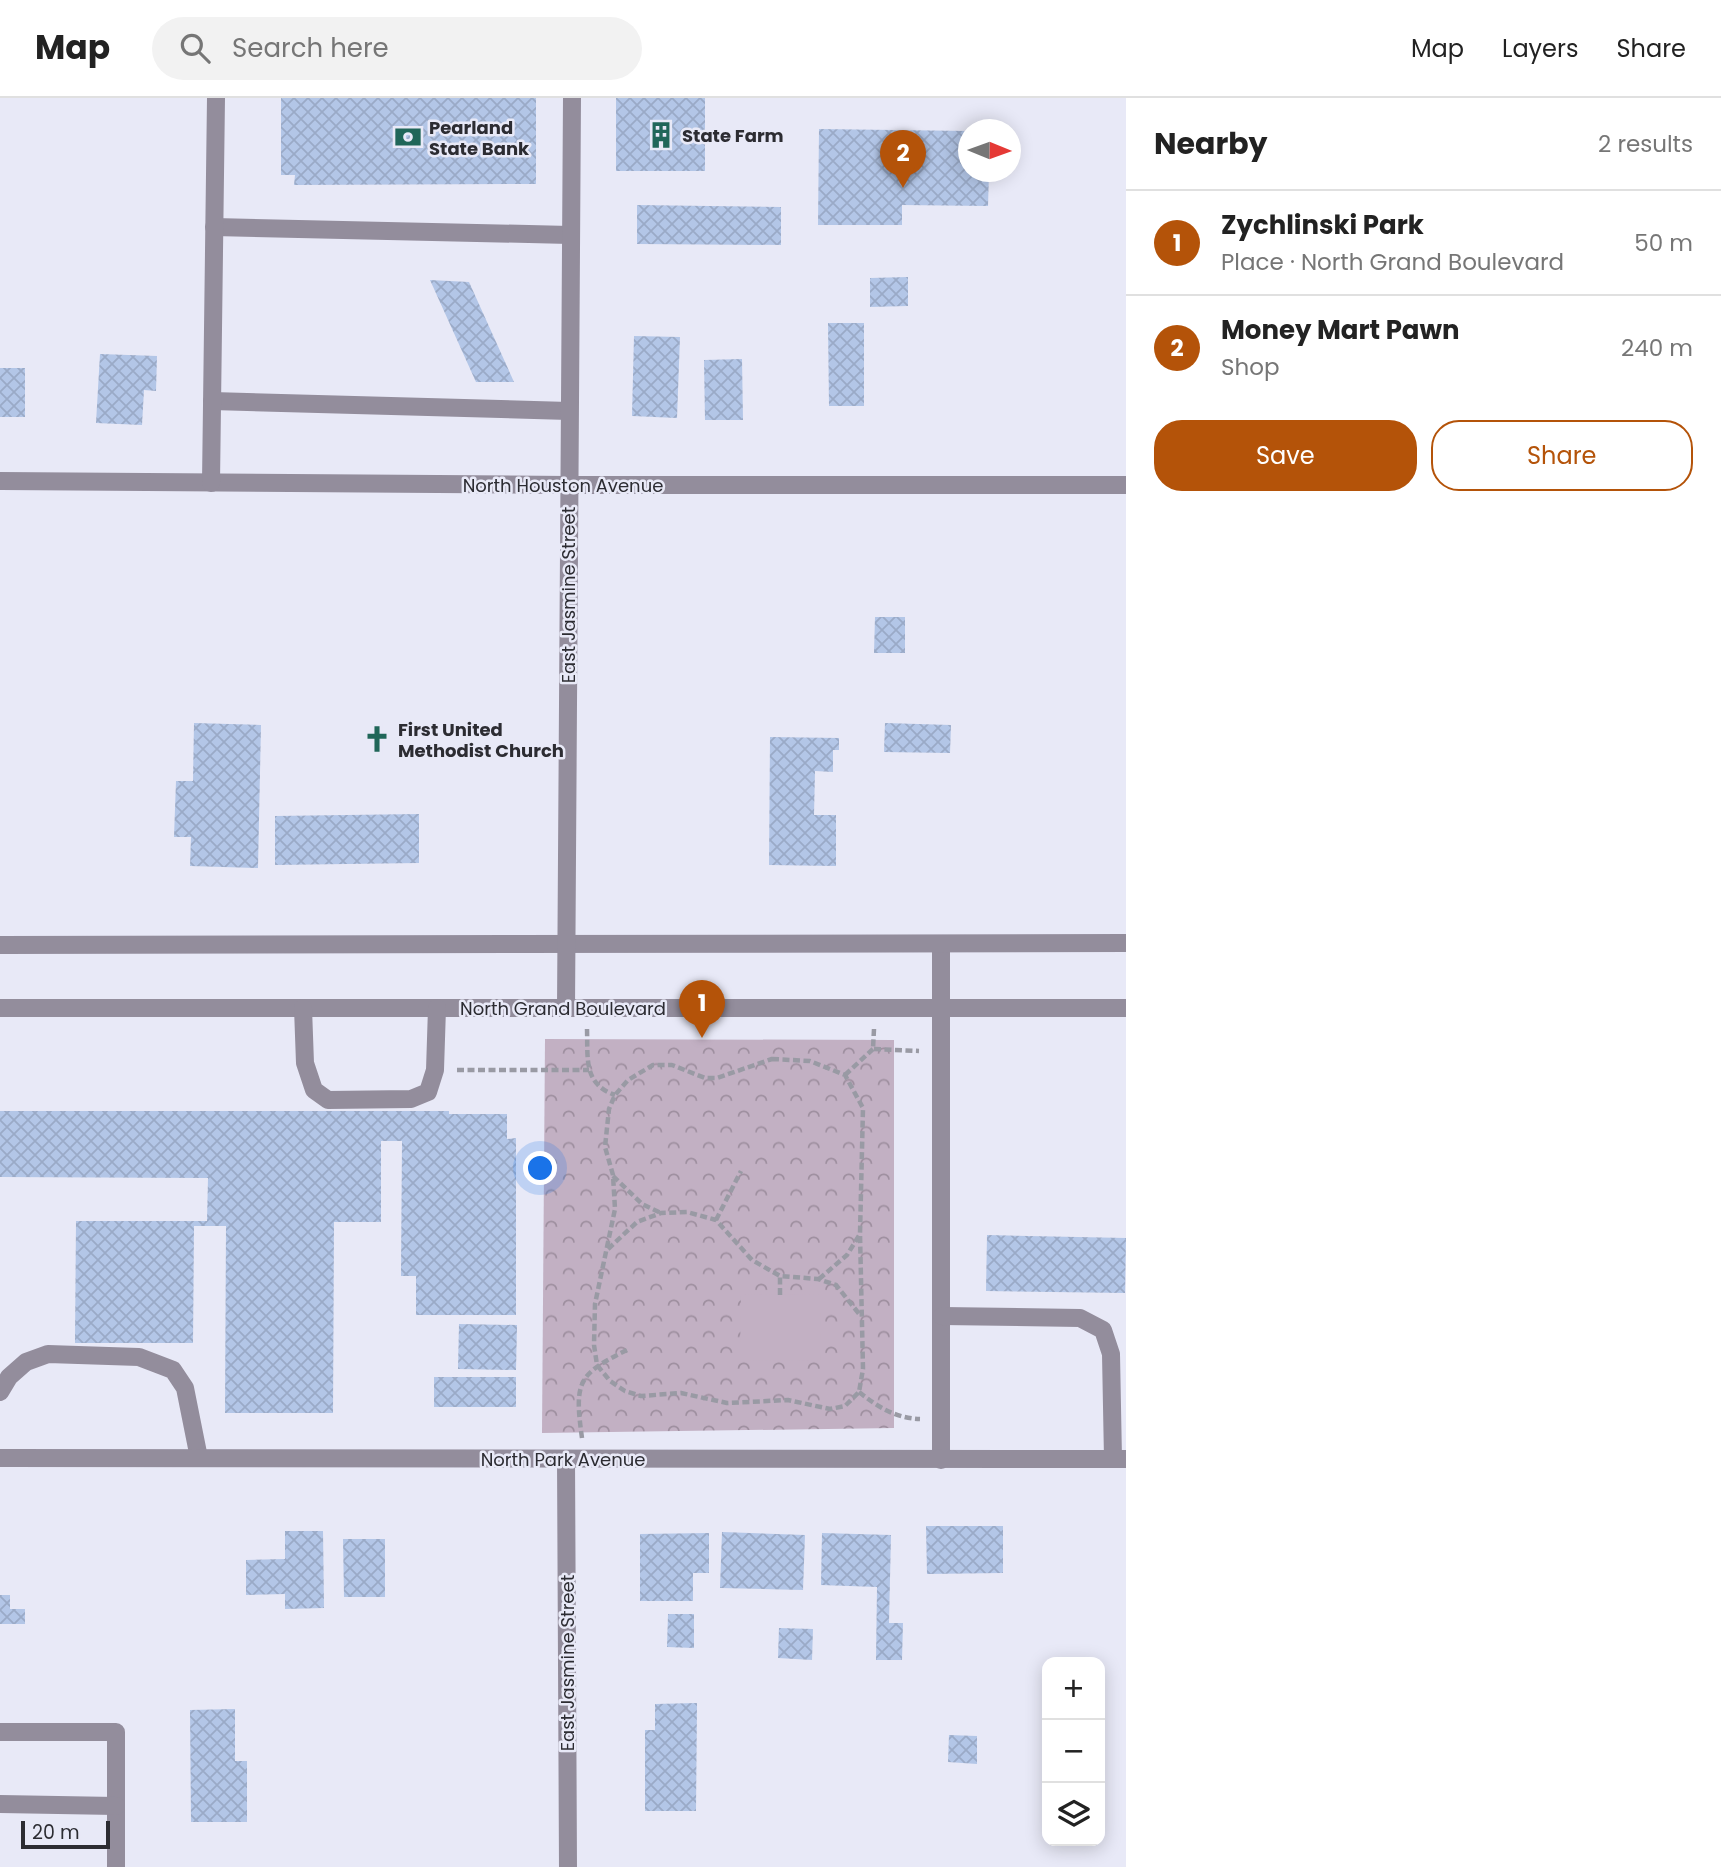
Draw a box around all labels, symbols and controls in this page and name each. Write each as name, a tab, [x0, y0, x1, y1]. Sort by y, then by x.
search box	[152, 17, 642, 80]
text: Map	[35, 24, 110, 71]
icon: search	[176, 29, 214, 67]
text: Search here	[232, 30, 389, 66]
text: Map	[1411, 32, 1464, 65]
text: Layers	[1502, 32, 1578, 65]
text: Share	[1616, 32, 1686, 65]
place label: Pearland State Bank	[429, 115, 530, 161]
north arrow	[958, 119, 1021, 182]
building icon: State Farm	[646, 120, 676, 150]
bank icon: Pearland State Bank	[393, 122, 423, 152]
text: Nearby	[1154, 122, 1268, 165]
place label: State Farm	[682, 123, 784, 148]
text: 2 results	[1598, 128, 1693, 160]
pin: 2	[880, 130, 926, 188]
text: Zychlinski Park	[1221, 207, 1424, 243]
text: 1	[1173, 227, 1181, 259]
text: 50 m	[1634, 227, 1693, 259]
text: Place · North Grand Boulevard	[1221, 246, 1564, 278]
text: Money Mart Pawn	[1221, 312, 1460, 348]
text: 2	[1170, 332, 1184, 364]
text: 240 m	[1621, 332, 1693, 364]
text: Shop	[1221, 351, 1280, 383]
button: Save	[1154, 420, 1417, 491]
button: Share	[1431, 420, 1693, 491]
street label: North Houston Avenue	[463, 473, 663, 498]
street label: East Jasmine Street	[556, 507, 581, 683]
place label: First United Methodist Church	[398, 717, 564, 763]
church icon: First United Methodist Church	[362, 724, 392, 754]
pin: 1	[679, 980, 725, 1038]
street label: North Grand Boulevard	[460, 996, 666, 1021]
your location	[523, 1151, 557, 1185]
street label: North Park Avenue	[481, 1447, 645, 1472]
street label: East Jasmine Street	[555, 1575, 580, 1751]
map controls	[1042, 1657, 1105, 1846]
button: +	[1042, 1657, 1105, 1720]
button: −	[1042, 1720, 1105, 1783]
button: layers	[1042, 1783, 1105, 1846]
scale bar	[21, 1818, 110, 1850]
text: 20 m	[32, 1819, 80, 1846]

